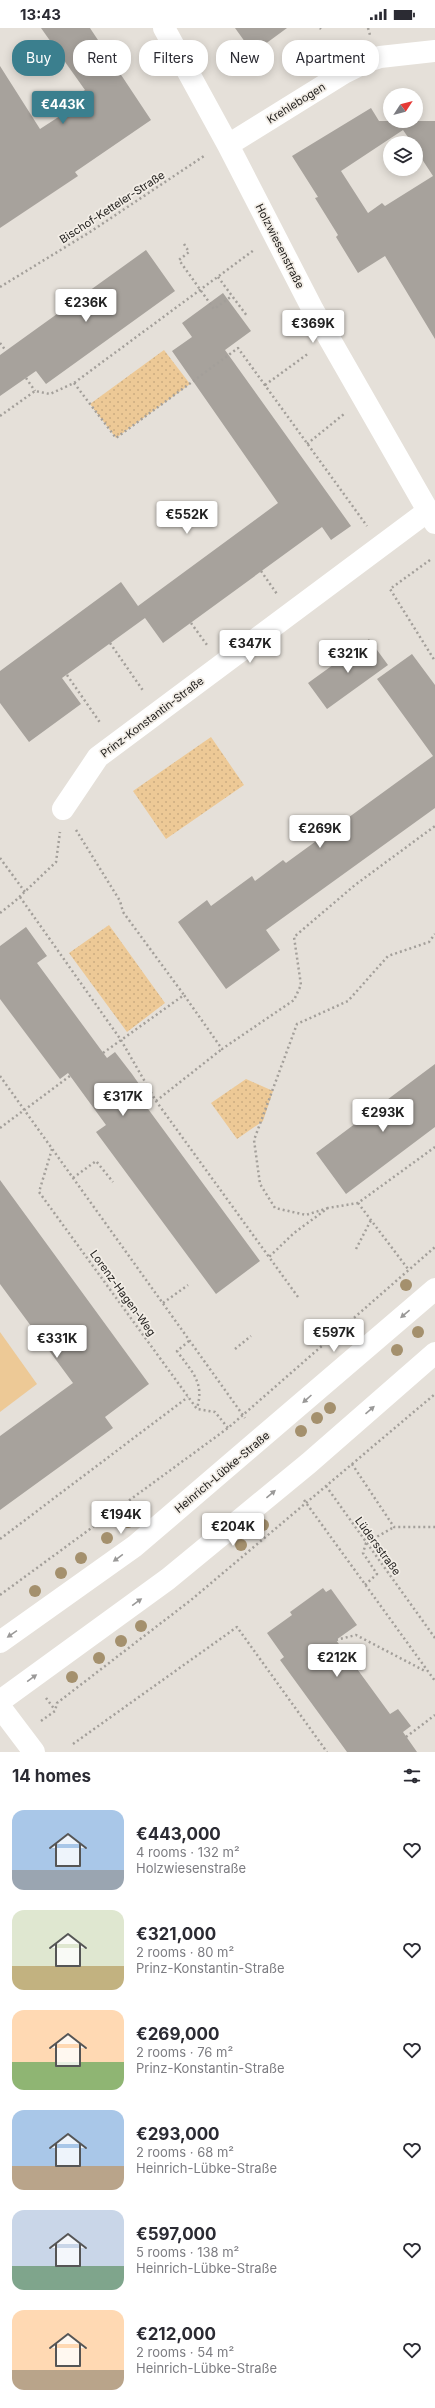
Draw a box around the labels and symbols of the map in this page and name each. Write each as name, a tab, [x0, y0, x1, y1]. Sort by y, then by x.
street label: Krehlebogen	[264, 79, 328, 127]
north arrow	[383, 88, 423, 128]
pin: €443K	[35, 91, 91, 125]
street label: Bischof-Ketteler-Straße	[57, 168, 167, 246]
street label: Holzwiesenstraße	[253, 201, 307, 291]
pin: €236K	[58, 289, 114, 323]
pin: €369K	[285, 310, 341, 344]
pin: €552K	[159, 501, 215, 535]
pin: €347K	[222, 630, 278, 664]
pin: €321K	[320, 640, 376, 674]
street label: Prinz-Konstantin-Straße	[98, 674, 206, 760]
pin: €269K	[292, 815, 348, 849]
pin: €317K	[95, 1083, 151, 1117]
pin: €293K	[355, 1099, 411, 1133]
street label: Lorenz-Hagen-Weg	[87, 1247, 159, 1339]
one-way arrow	[400, 1310, 411, 1319]
pin: €597K	[306, 1319, 362, 1353]
pin: €331K	[29, 1325, 85, 1359]
one-way arrow	[302, 1395, 312, 1404]
one-way arrow	[364, 1405, 375, 1414]
street label: Heinrich-Lübke-Straße	[172, 1428, 272, 1516]
one-way arrow	[265, 1490, 276, 1499]
pin: €194K	[93, 1501, 149, 1535]
pin: €204K	[205, 1513, 261, 1547]
street label: Lüdersstraße	[352, 1514, 404, 1578]
one-way arrow	[112, 1554, 123, 1562]
one-way arrow	[131, 1598, 142, 1606]
one-way arrow	[7, 1630, 17, 1638]
pin: €212K	[309, 1644, 365, 1678]
one-way arrow	[26, 1674, 37, 1682]

